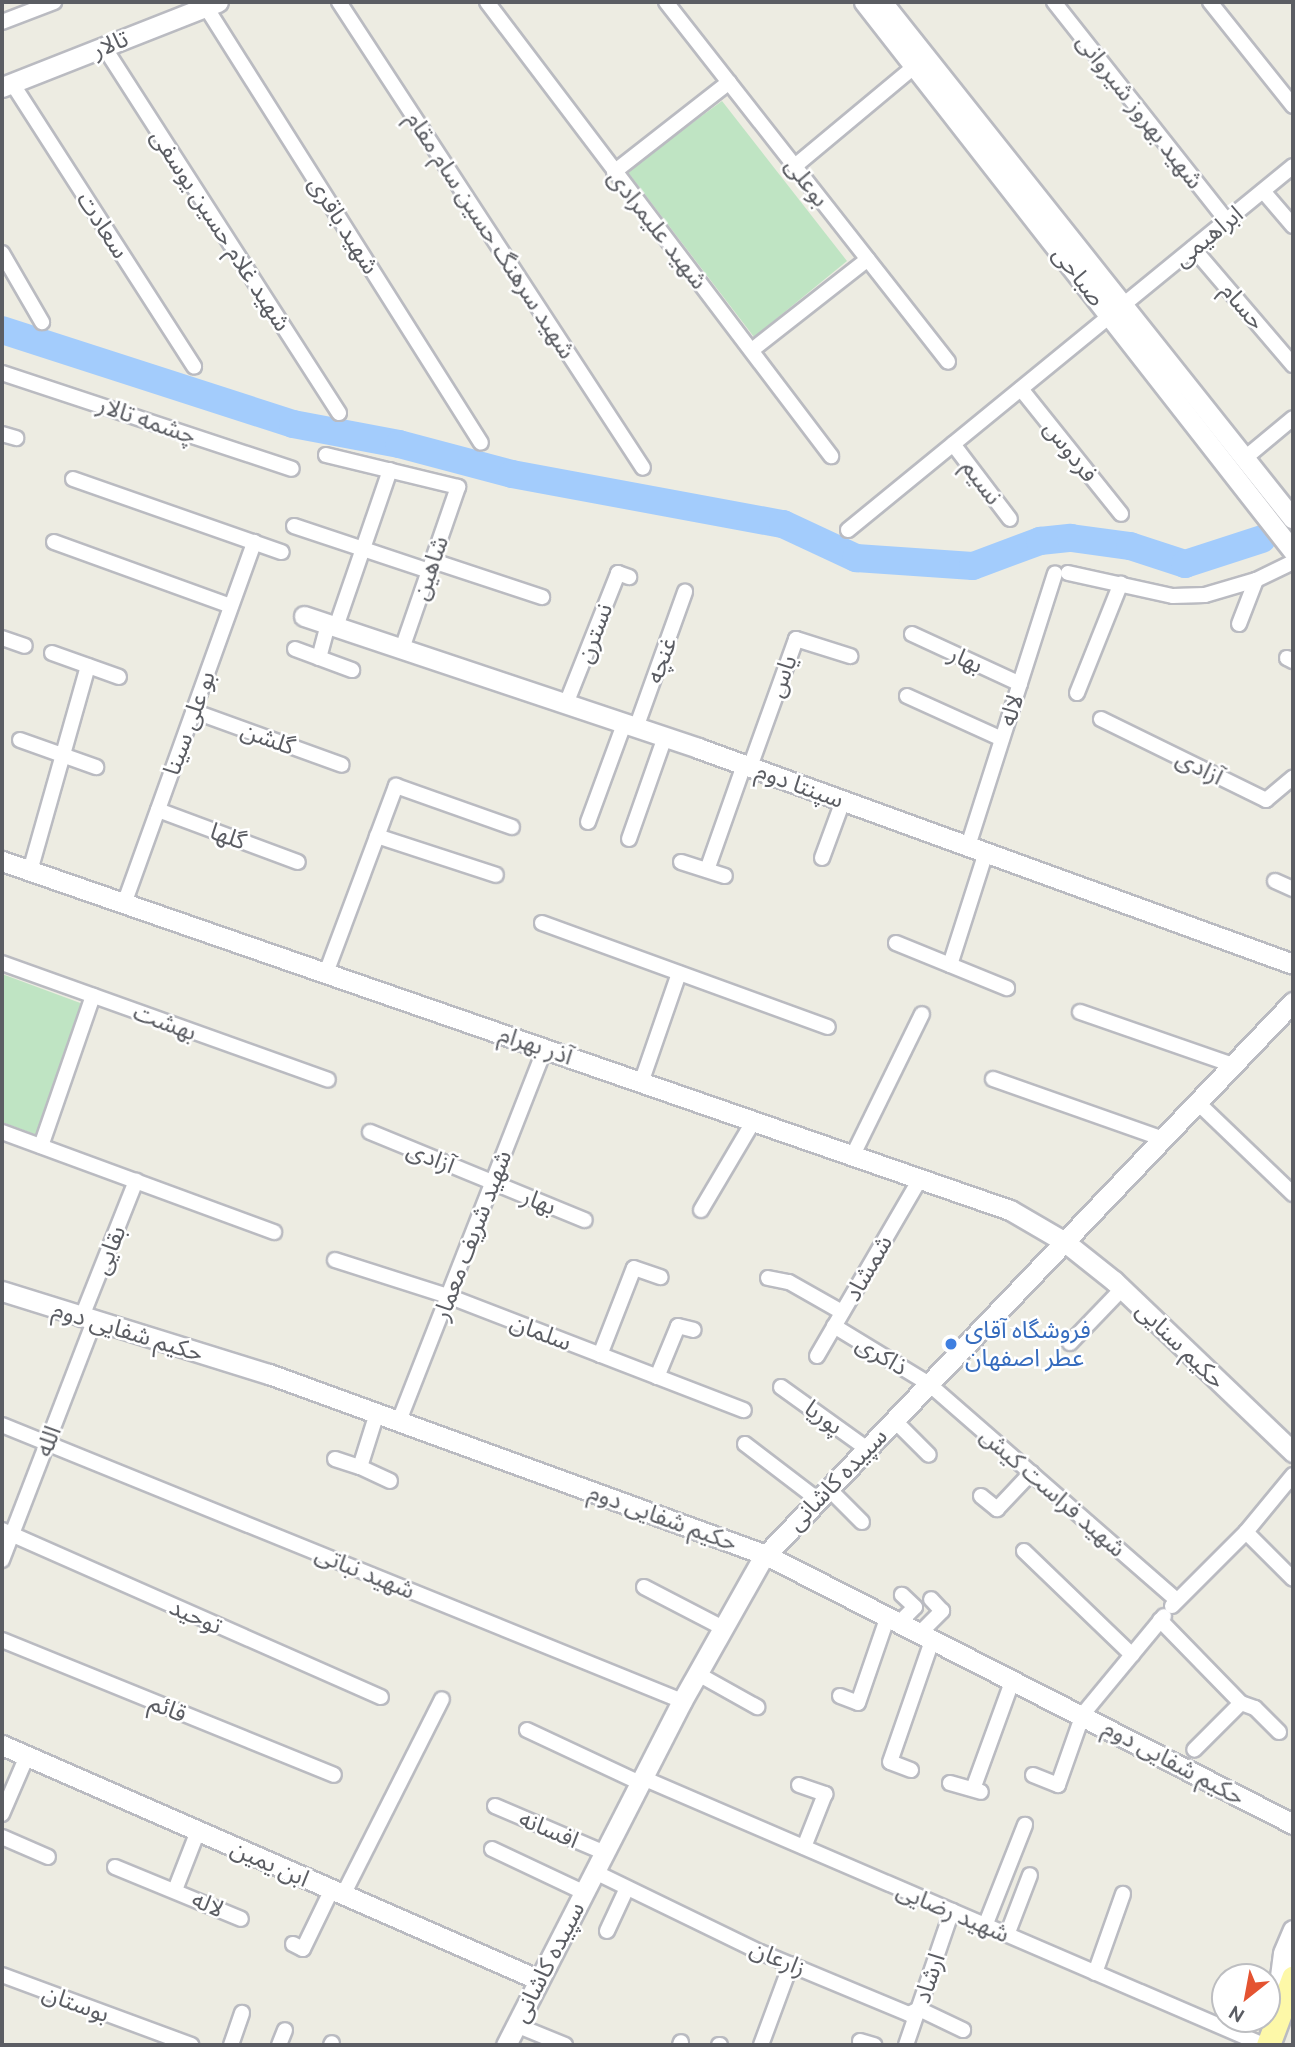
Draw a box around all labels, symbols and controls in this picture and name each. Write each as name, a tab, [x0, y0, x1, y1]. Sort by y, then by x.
street label: تالار	[87, 24, 133, 64]
street label: شهید بهروز شیروانی	[1070, 28, 1210, 194]
street label: شهید سرهنگ حسین سام مقام	[400, 106, 582, 364]
street label: شهید غلام حسین یوسفی	[145, 124, 297, 336]
street label: بوعلی	[779, 152, 835, 212]
street label: شهید علیمرادی	[602, 163, 714, 295]
street label: شهید باقری	[303, 171, 385, 279]
street label: سعادت	[71, 186, 135, 264]
street label: ابراهیمی	[1167, 199, 1249, 273]
street label: صباحی	[1047, 240, 1111, 312]
street label: حسام	[1215, 277, 1271, 335]
street label: چشمه تالار	[94, 390, 200, 450]
street label: فردوس	[1038, 414, 1104, 488]
street label: نسیم	[956, 454, 1008, 510]
street label: شاهین	[406, 532, 454, 604]
street label: نسترن	[569, 599, 619, 667]
street label: غنچه	[639, 633, 683, 687]
street label: بهار	[944, 639, 988, 679]
street label: یاس	[761, 651, 803, 701]
street label: بو علی سینا	[157, 667, 221, 779]
street label: لاله	[992, 690, 1030, 730]
street label: گلشن	[237, 715, 299, 761]
street label: آزادی	[1172, 743, 1228, 791]
street label: سپنتا دوم	[752, 756, 848, 814]
street label: گلها	[206, 816, 250, 856]
street label: بهشت	[129, 997, 201, 1047]
street label: آذر بهرام	[495, 1019, 577, 1071]
street label: آزادی	[403, 1134, 459, 1180]
street label: شهید شریف معمار	[426, 1146, 518, 1324]
street label: بهار	[518, 1181, 560, 1221]
street label: بقایی	[86, 1221, 132, 1279]
street label: شمشاد	[838, 1230, 898, 1306]
street label: حکیم شفایی دوم	[49, 1294, 207, 1368]
street label: حکیم سنایی	[1130, 1295, 1232, 1395]
street label: سلمان	[506, 1307, 576, 1357]
place label: فروشگاه آقای عطر اصفهان	[965, 1316, 1091, 1372]
street label: ذاکری	[851, 1329, 913, 1381]
marker: فروشگاه آقای عطر اصفهان	[943, 1336, 959, 1352]
street label: پوریا	[799, 1393, 849, 1441]
street label: الله	[29, 1421, 67, 1461]
street label: شهید فراست کیش	[974, 1421, 1132, 1563]
street label: سپیده کاشانی	[781, 1422, 893, 1536]
street label: حکیم شفایی دوم	[585, 1477, 741, 1557]
street label: شهید نباتی	[311, 1539, 419, 1605]
street label: توحید	[165, 1592, 227, 1640]
street label: قائم	[145, 1688, 191, 1728]
street label: حکیم شفایی دوم	[1098, 1713, 1250, 1811]
street label: افسانه	[515, 1804, 583, 1854]
street label: ابن یمین	[226, 1833, 314, 1893]
street label: شهید رضایی	[892, 1875, 1014, 1949]
street label: لاله	[188, 1884, 228, 1924]
street label: سپیده کاشانی	[505, 1897, 591, 2027]
street label: زارعان	[746, 1933, 810, 1983]
street label: ارشاد	[907, 1949, 951, 2007]
north arrow	[1211, 1963, 1281, 2033]
street label: بوستان	[39, 1978, 113, 2028]
text: N	[1224, 2001, 1248, 2027]

